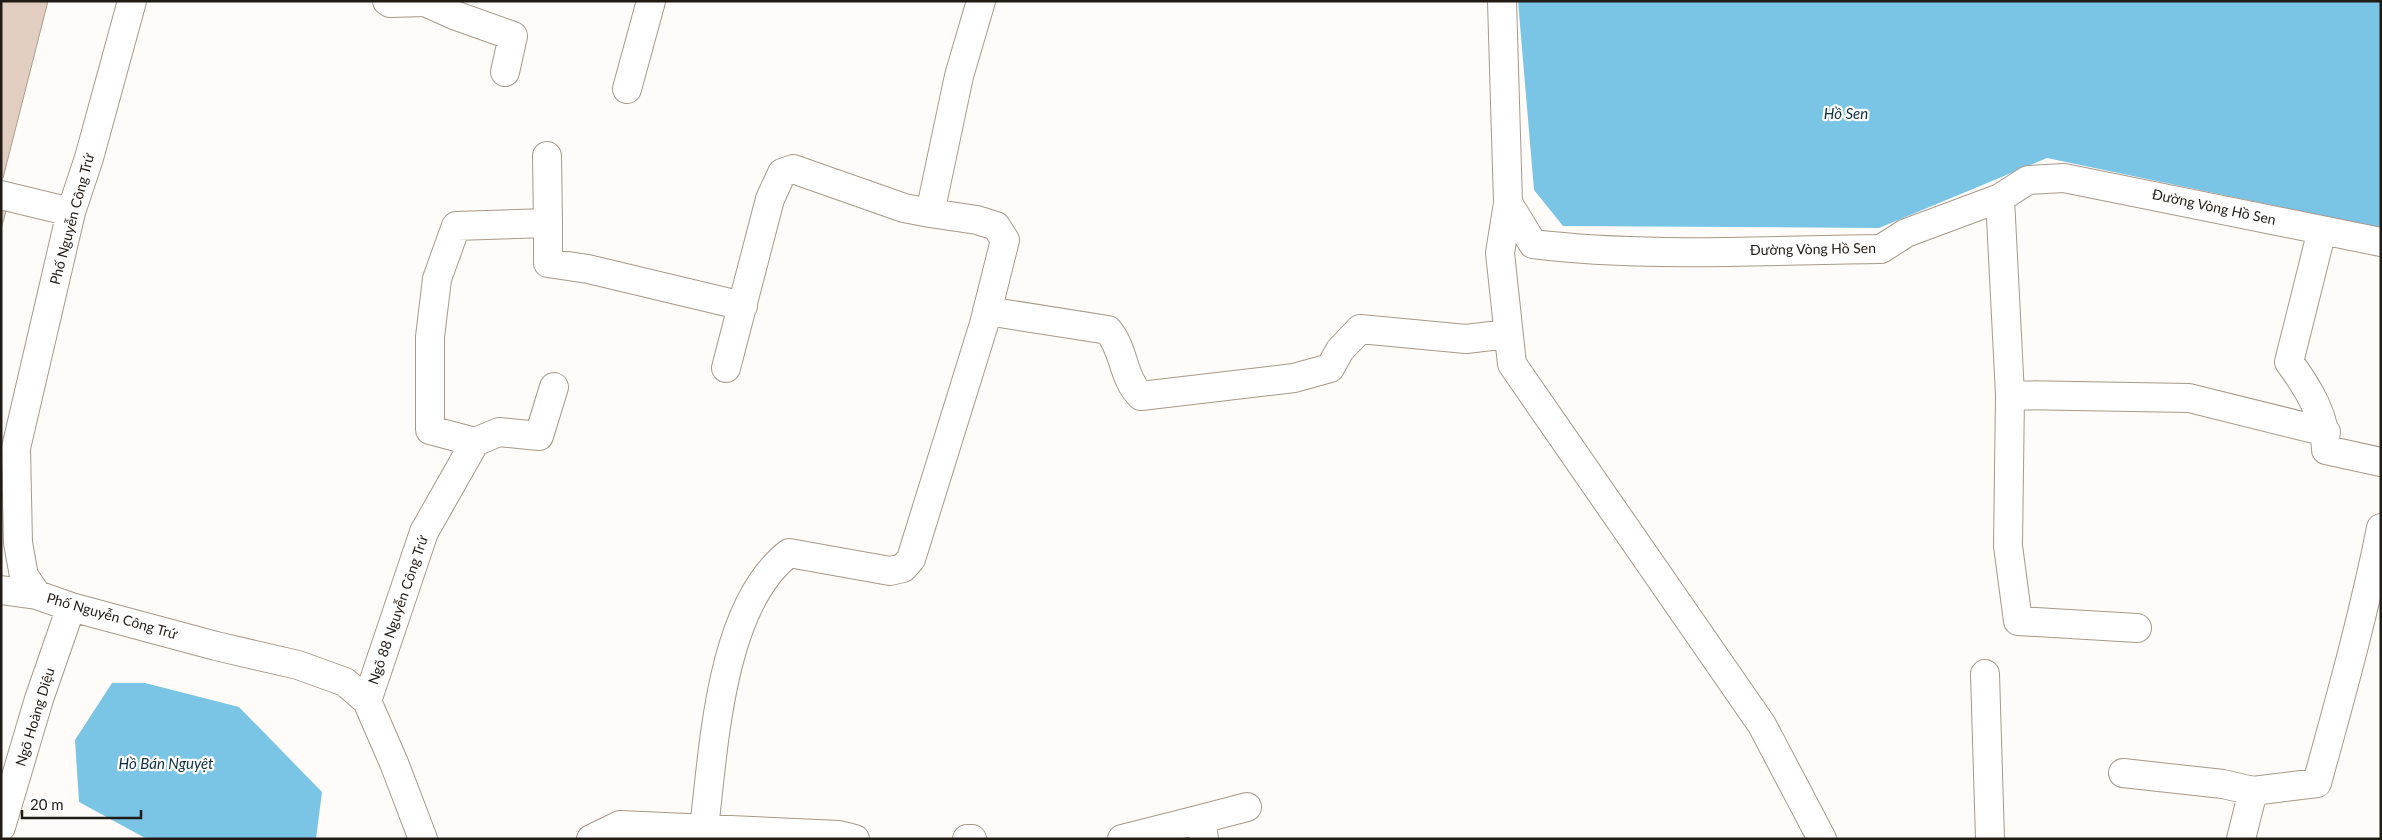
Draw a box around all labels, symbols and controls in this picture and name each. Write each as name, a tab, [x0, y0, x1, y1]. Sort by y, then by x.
water label: Hồ Sen	[1824, 104, 1868, 122]
street label: Phố Nguyễn Công Trứ	[46, 150, 98, 286]
street label: Đường Vòng Hồ Sen	[2151, 185, 2277, 228]
street label: Đường Vòng Hồ Sen	[1750, 239, 1876, 258]
street label: Ngõ 88 Nguyễn Công Trứ	[364, 532, 431, 687]
street label: Phố Nguyễn Công Trứ	[45, 589, 181, 643]
street label: Ngõ Hoàng Diệu	[11, 665, 58, 768]
water label: Hồ Bán Nguyệt	[119, 754, 214, 772]
scale bar	[22, 788, 141, 820]
text: 20 m	[30, 795, 64, 813]

